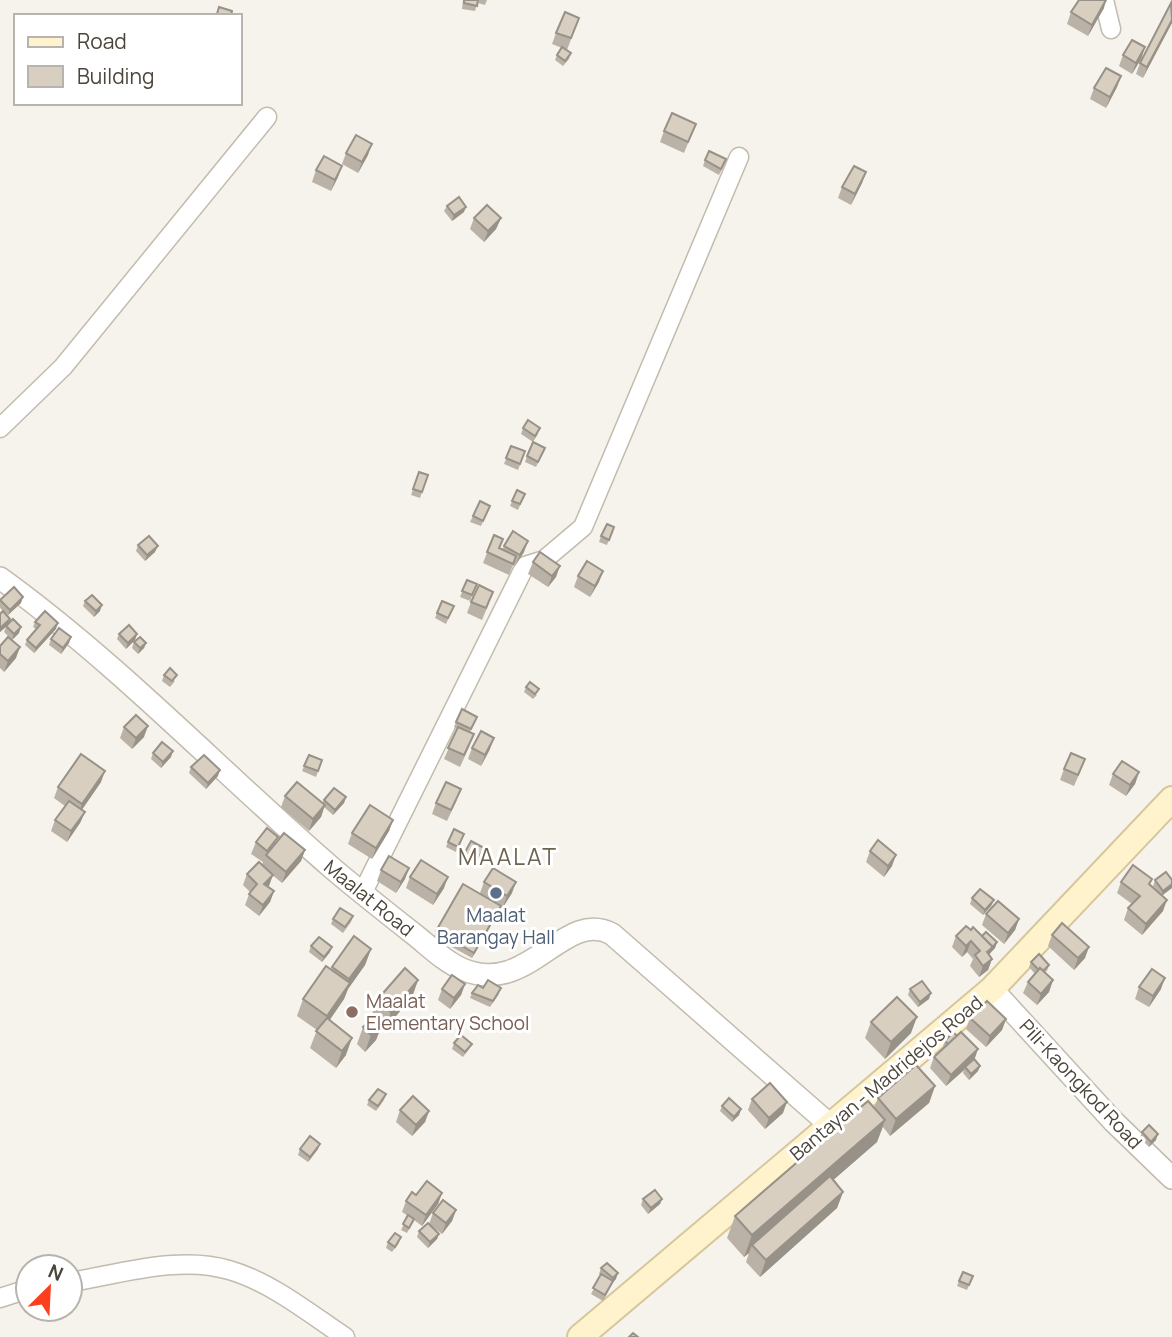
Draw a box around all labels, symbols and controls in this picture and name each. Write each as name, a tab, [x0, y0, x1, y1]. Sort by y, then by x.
legend	[14, 14, 242, 105]
text: Road	[77, 27, 127, 55]
text: Building	[77, 62, 154, 90]
district label: MAALAT	[458, 840, 558, 872]
street label: Maalat Road	[319, 854, 419, 942]
marker: Maalat Barangay Hall	[488, 885, 504, 901]
place label: Maalat Barangay Hall	[437, 902, 555, 950]
place label: Maalat Elementary School	[366, 988, 529, 1036]
street label: Bantayan - Madridejos Road	[784, 990, 988, 1166]
marker: Maalat Elementary School	[344, 1004, 360, 1020]
street label: Pili-Kaongkod Road	[1014, 1013, 1148, 1155]
north arrow	[14, 1253, 84, 1323]
text: N	[44, 1258, 67, 1287]

